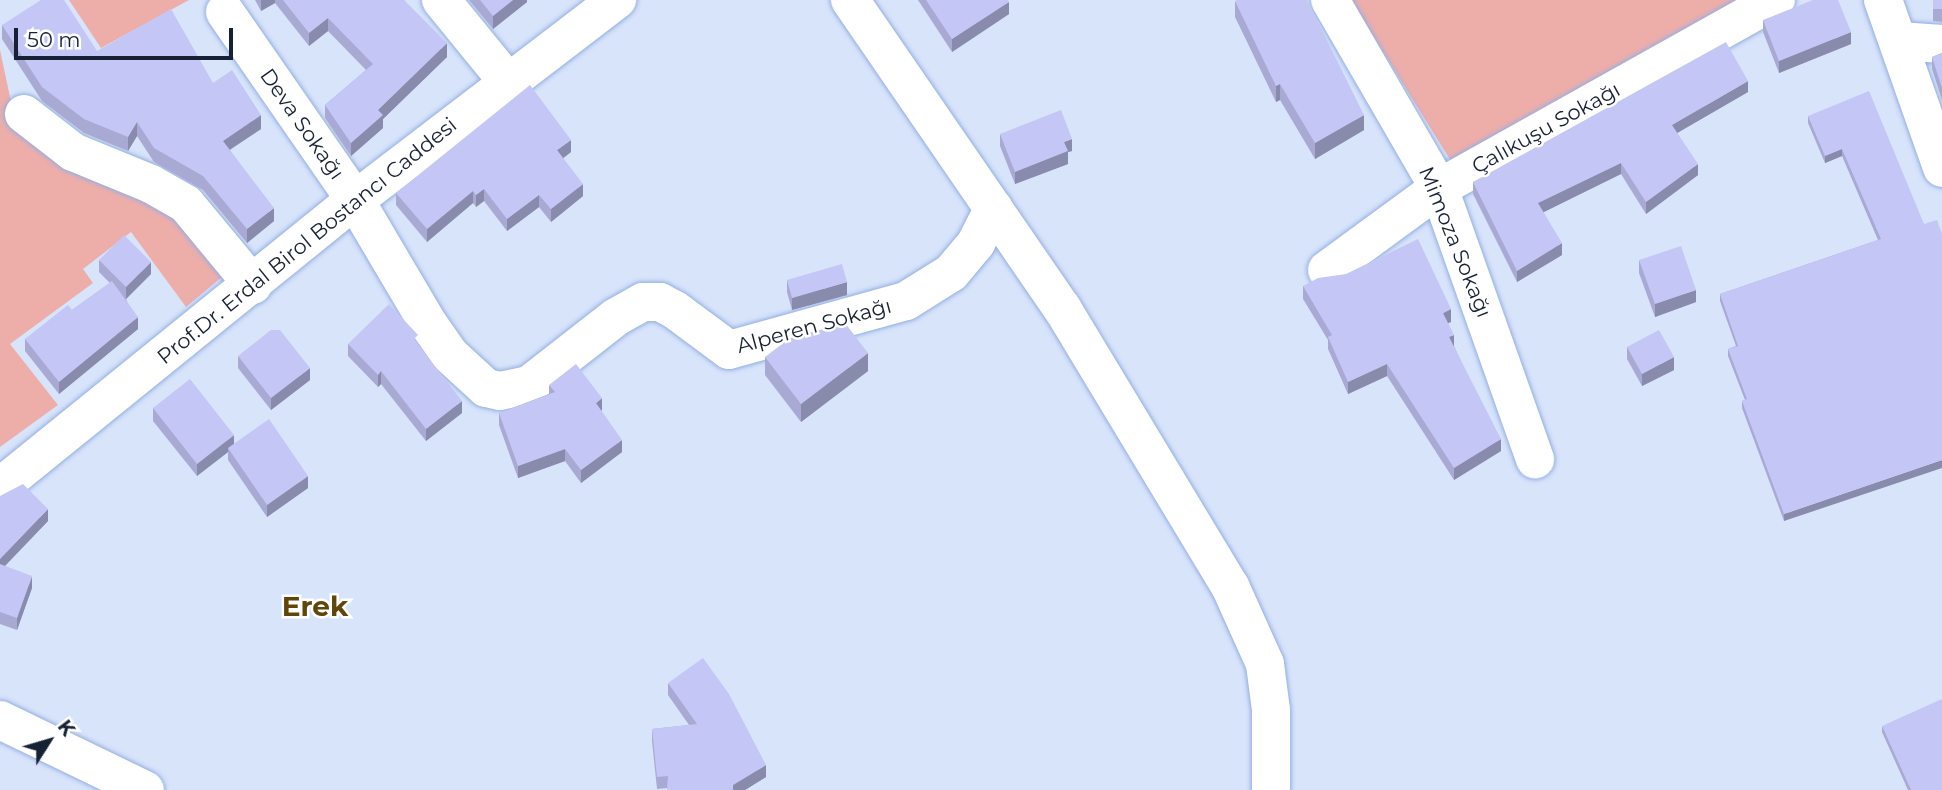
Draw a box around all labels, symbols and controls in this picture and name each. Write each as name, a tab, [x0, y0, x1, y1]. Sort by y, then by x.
scale bar	[18, 14, 236, 58]
text: 50 m	[27, 27, 81, 52]
street label: Deva Sokağı	[255, 64, 349, 184]
street label: Çalıkuşu Sokağı	[1467, 77, 1625, 179]
street label: Prof.Dr. Erdal Birol Bostancı Caddesi	[152, 112, 462, 370]
street label: Mimoza Sokağı	[1413, 163, 1497, 321]
street label: Alperen Sokağı	[734, 293, 894, 359]
district label: Erek	[282, 589, 348, 623]
north arrow	[14, 706, 84, 776]
text: K	[53, 716, 80, 741]

